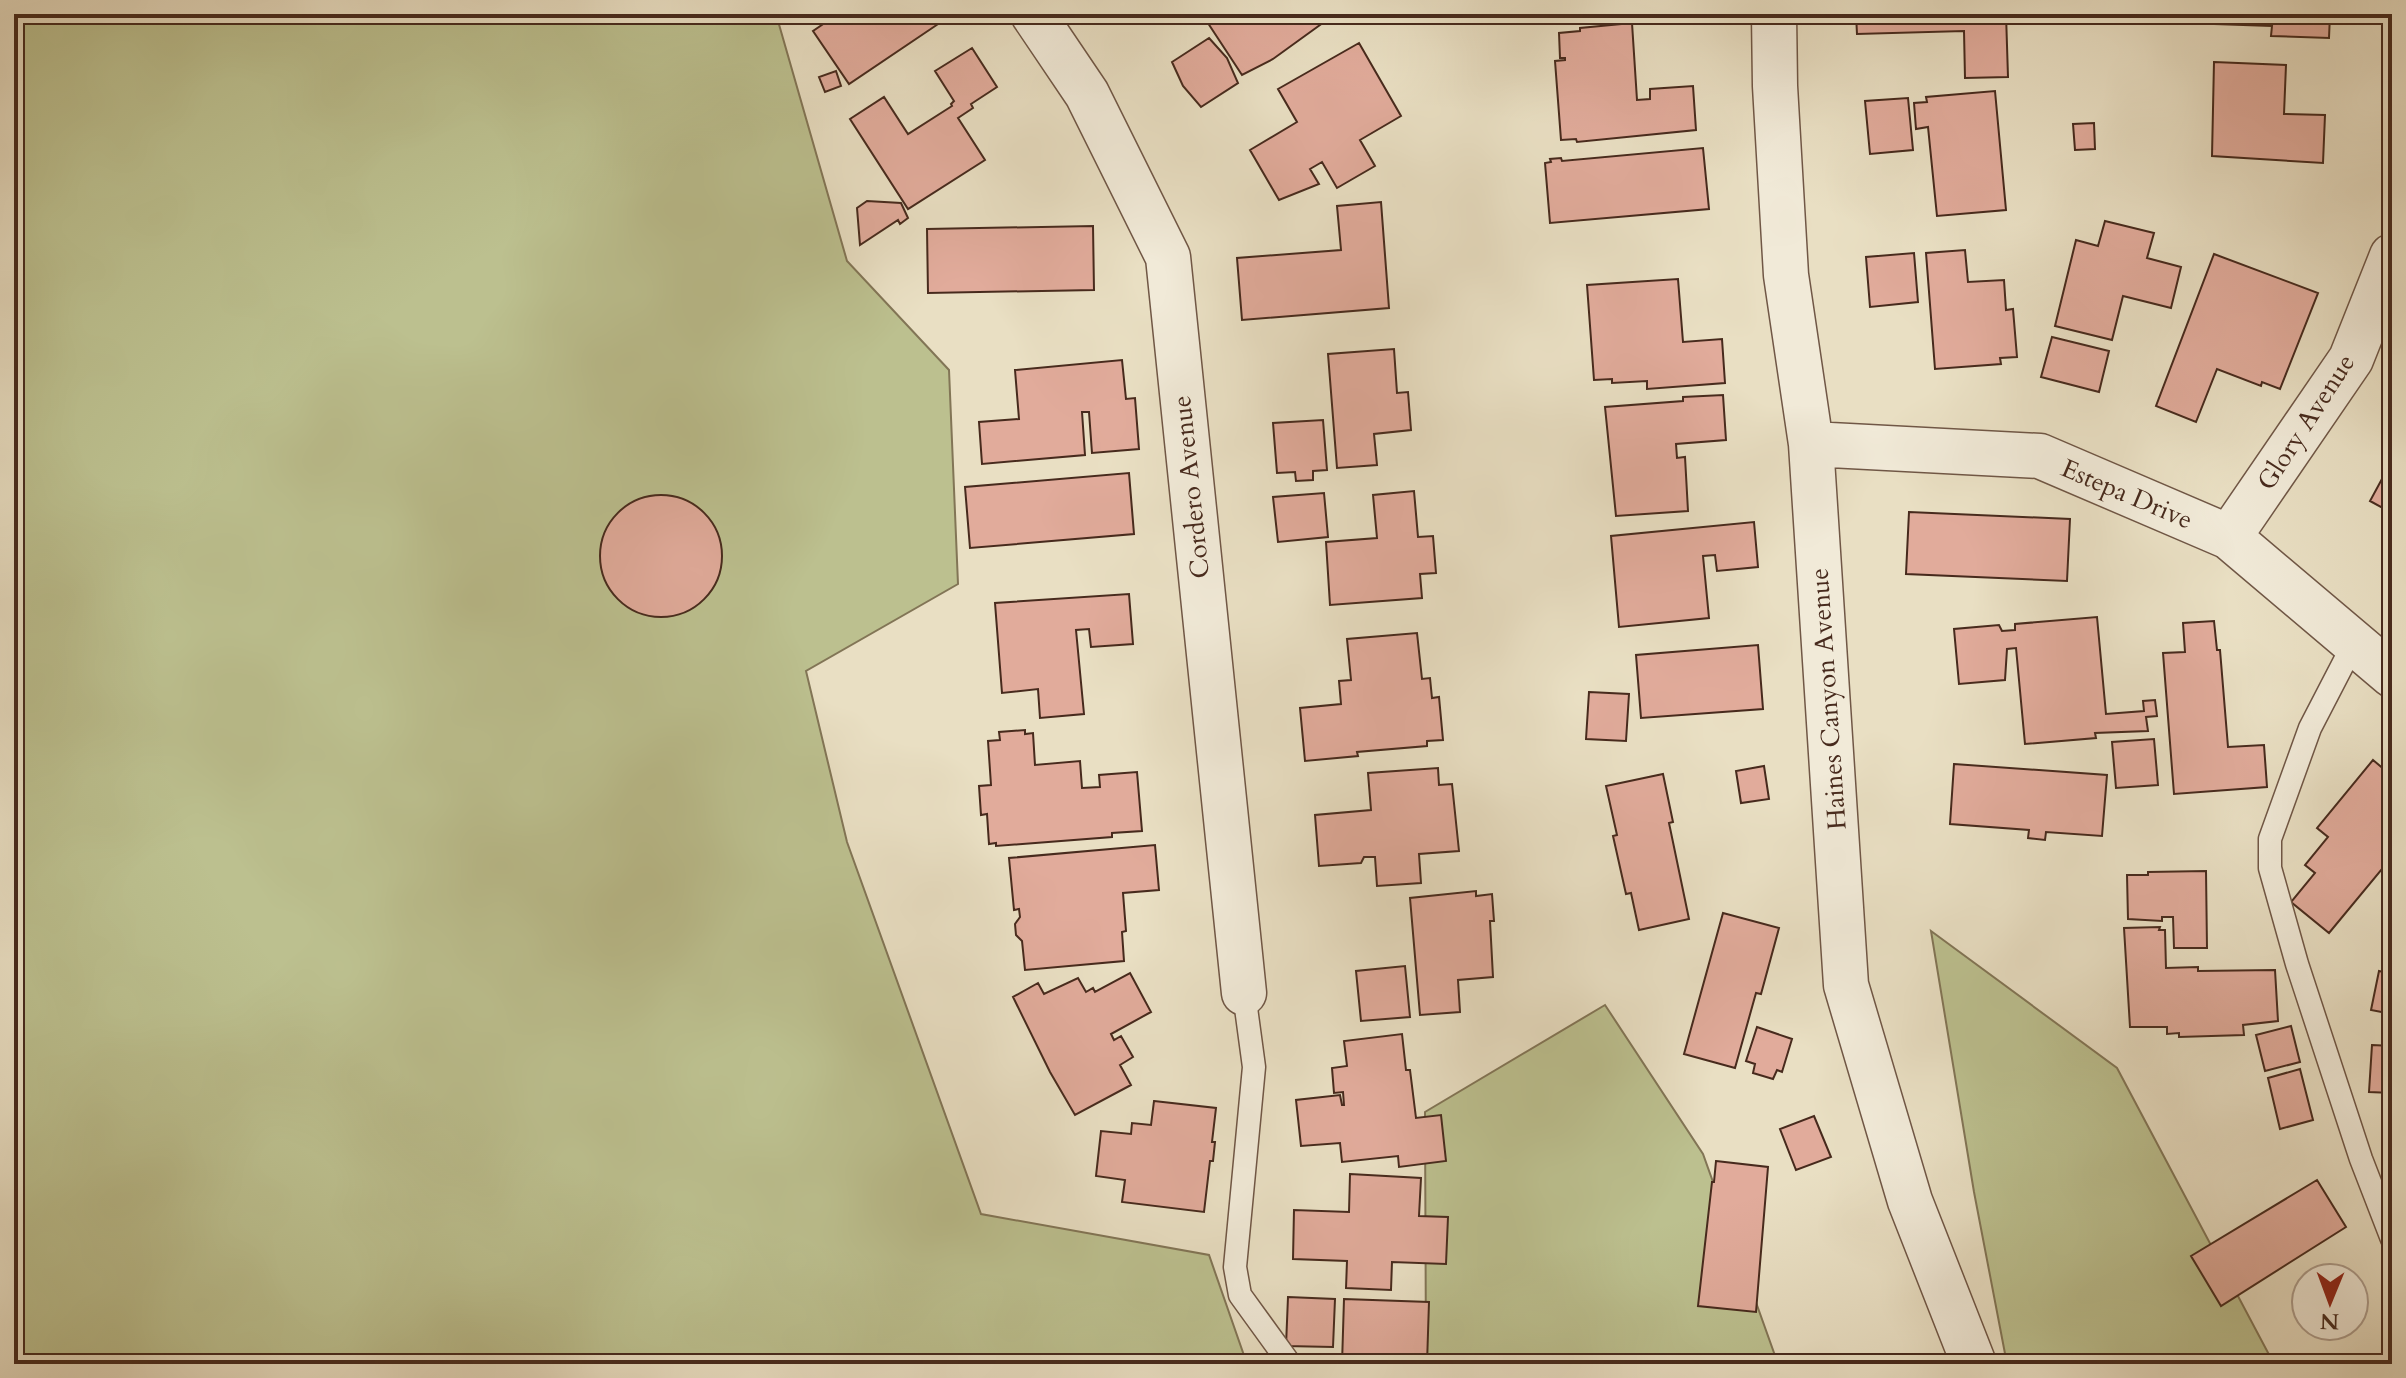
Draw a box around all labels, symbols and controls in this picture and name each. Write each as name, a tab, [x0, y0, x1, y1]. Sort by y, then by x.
street label: Glory Avenue	[2249, 347, 2363, 497]
street label: Cordero Avenue	[1164, 394, 1218, 580]
street label: Estepa Drive	[2056, 451, 2198, 537]
street label: Haines Canyon Avenue	[1801, 567, 1855, 831]
north arrow	[2290, 1262, 2370, 1342]
text: N	[2320, 1306, 2339, 1336]

